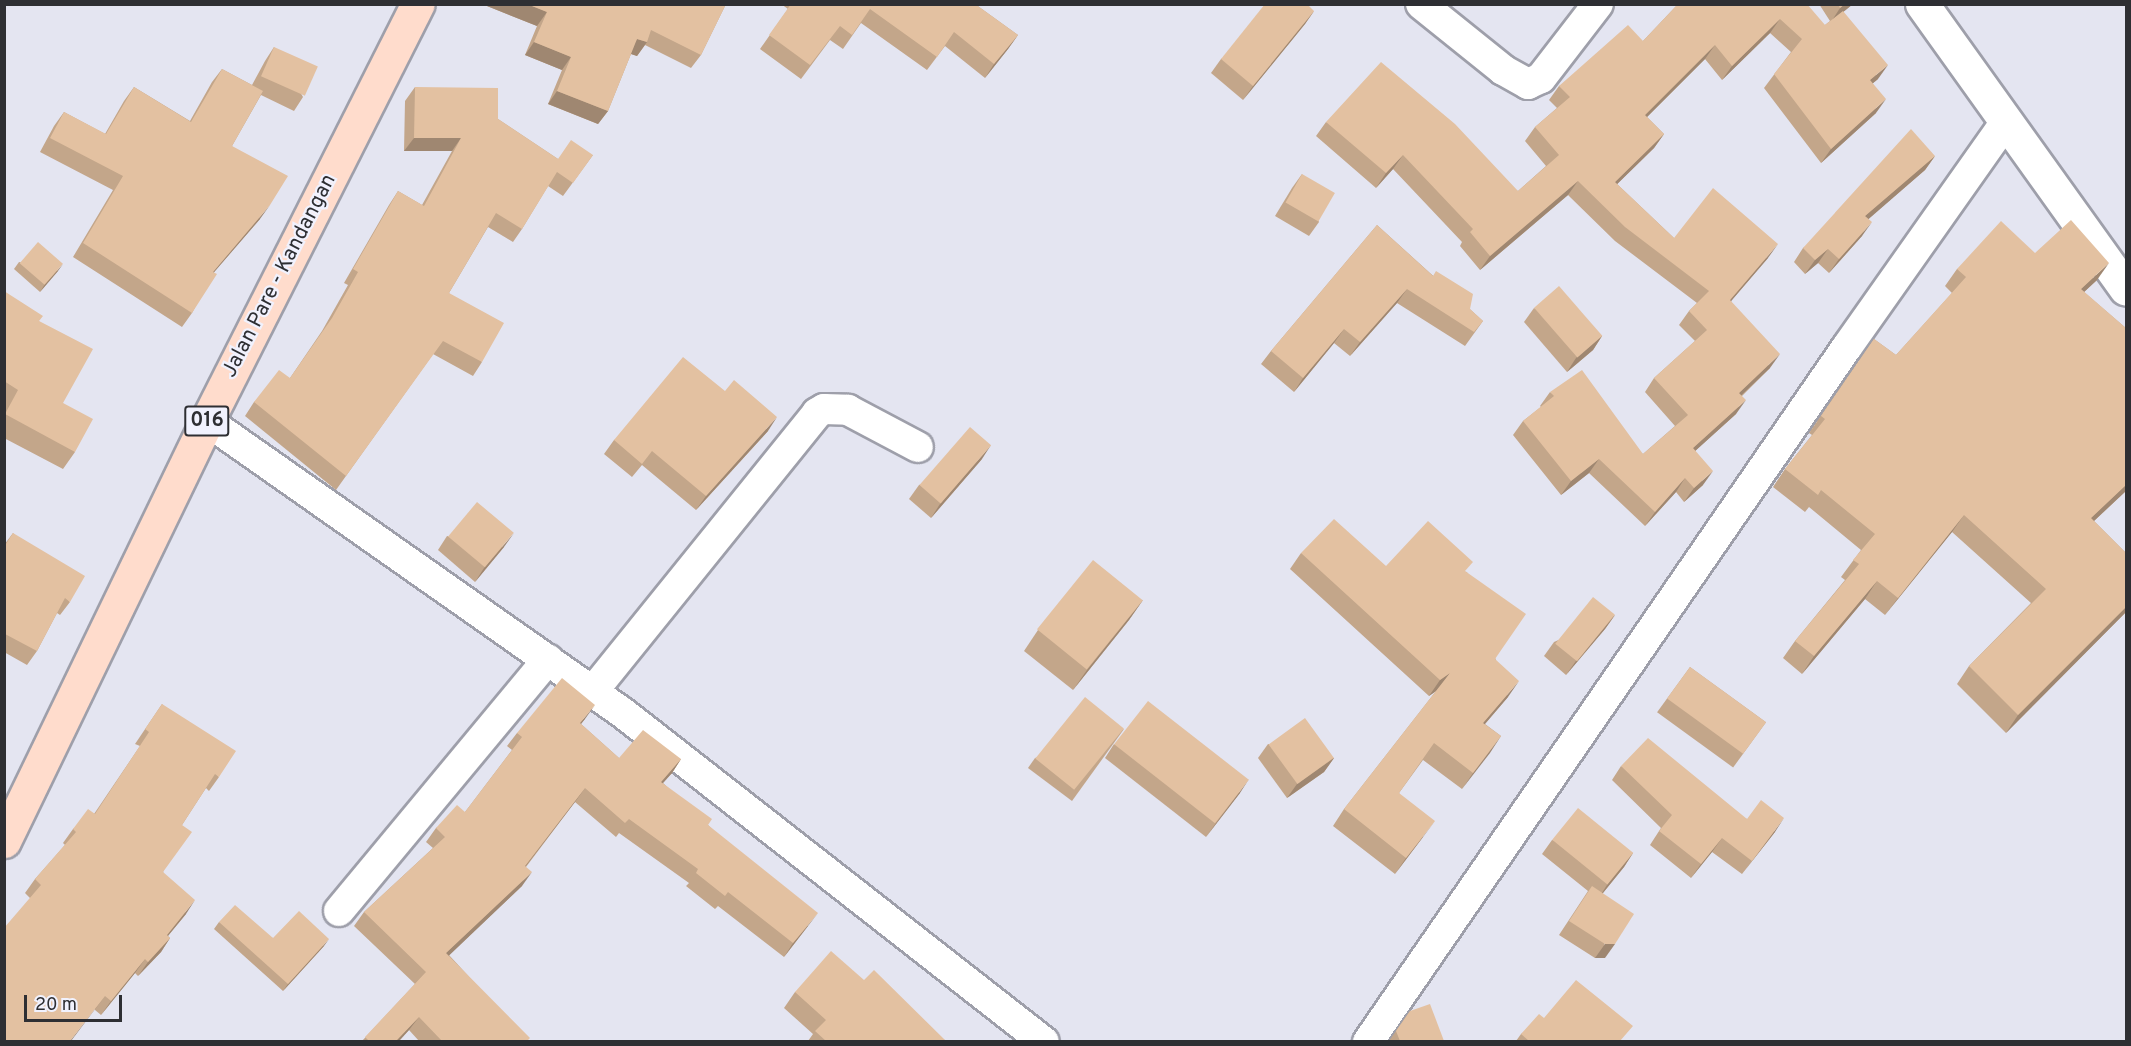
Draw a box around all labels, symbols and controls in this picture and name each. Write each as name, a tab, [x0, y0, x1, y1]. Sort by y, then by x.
street label: Jalan Pare - Kandangan	[218, 170, 342, 382]
road number: 016	[183, 404, 231, 438]
scale bar	[27, 983, 124, 1021]
text: 20 m	[35, 994, 77, 1017]

